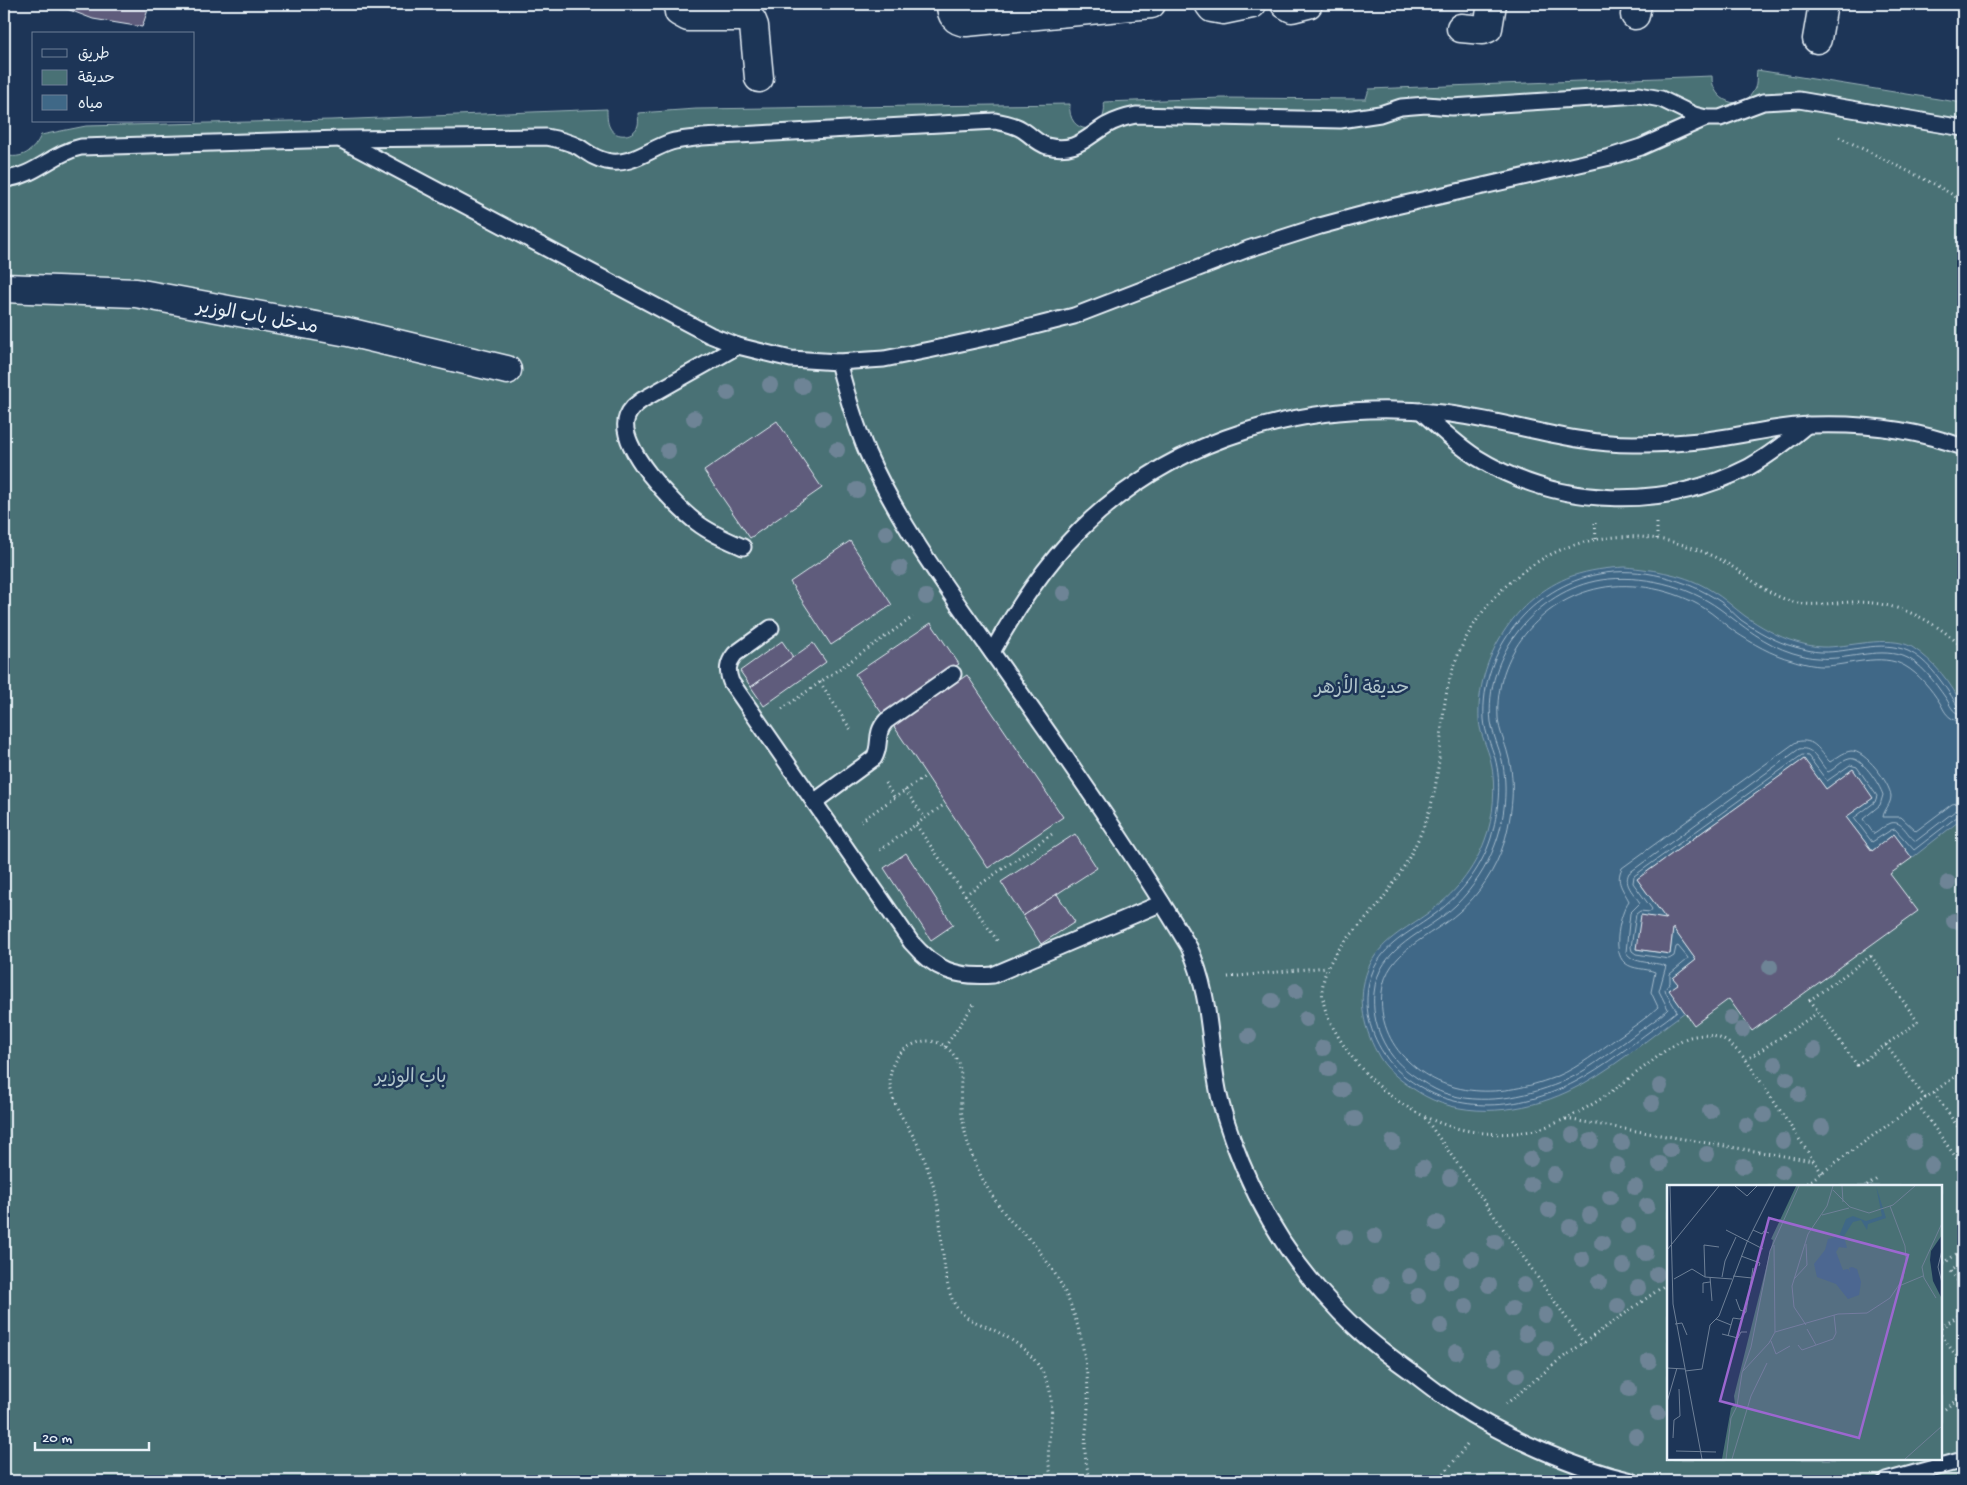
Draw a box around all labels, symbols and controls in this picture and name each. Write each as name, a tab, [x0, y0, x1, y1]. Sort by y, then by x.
legend	[32, 32, 195, 122]
text: طريق	[78, 46, 110, 64]
text: حديقة	[78, 70, 115, 88]
text: مياه	[78, 96, 103, 114]
street label: مدخل باب الوزير	[193, 296, 320, 340]
park label: حديقة الأزهر	[1313, 674, 1409, 701]
park label: باب الوزير	[373, 1067, 447, 1090]
inset map	[1667, 1185, 1942, 1460]
scale bar	[35, 1420, 149, 1452]
text: 20 m	[42, 1430, 72, 1448]

